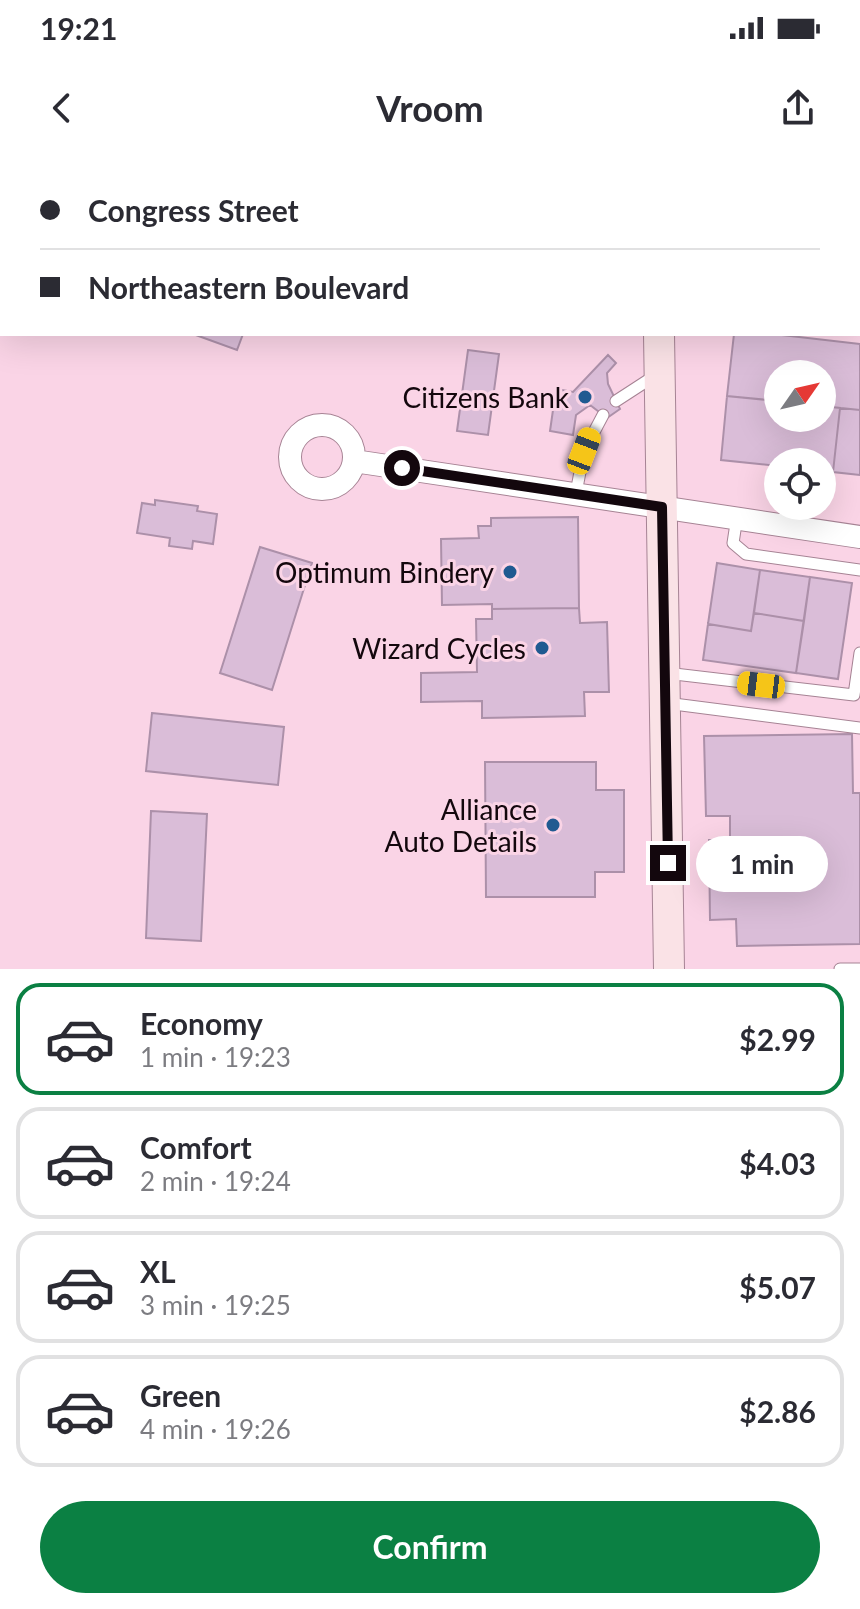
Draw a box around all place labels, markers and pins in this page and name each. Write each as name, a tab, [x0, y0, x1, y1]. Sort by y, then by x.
place label: Citizens Bank	[403, 380, 570, 414]
marker: Citizens Bank	[576, 388, 594, 406]
place label: Optimum Bindery	[275, 555, 495, 589]
marker: Optimum Bindery	[501, 563, 519, 581]
place label: Wizard Cycles	[352, 631, 526, 665]
marker: Wizard Cycles	[533, 639, 551, 657]
place label: Alliance Auto Details	[385, 792, 537, 858]
marker: Alliance Auto Details	[544, 816, 562, 834]

